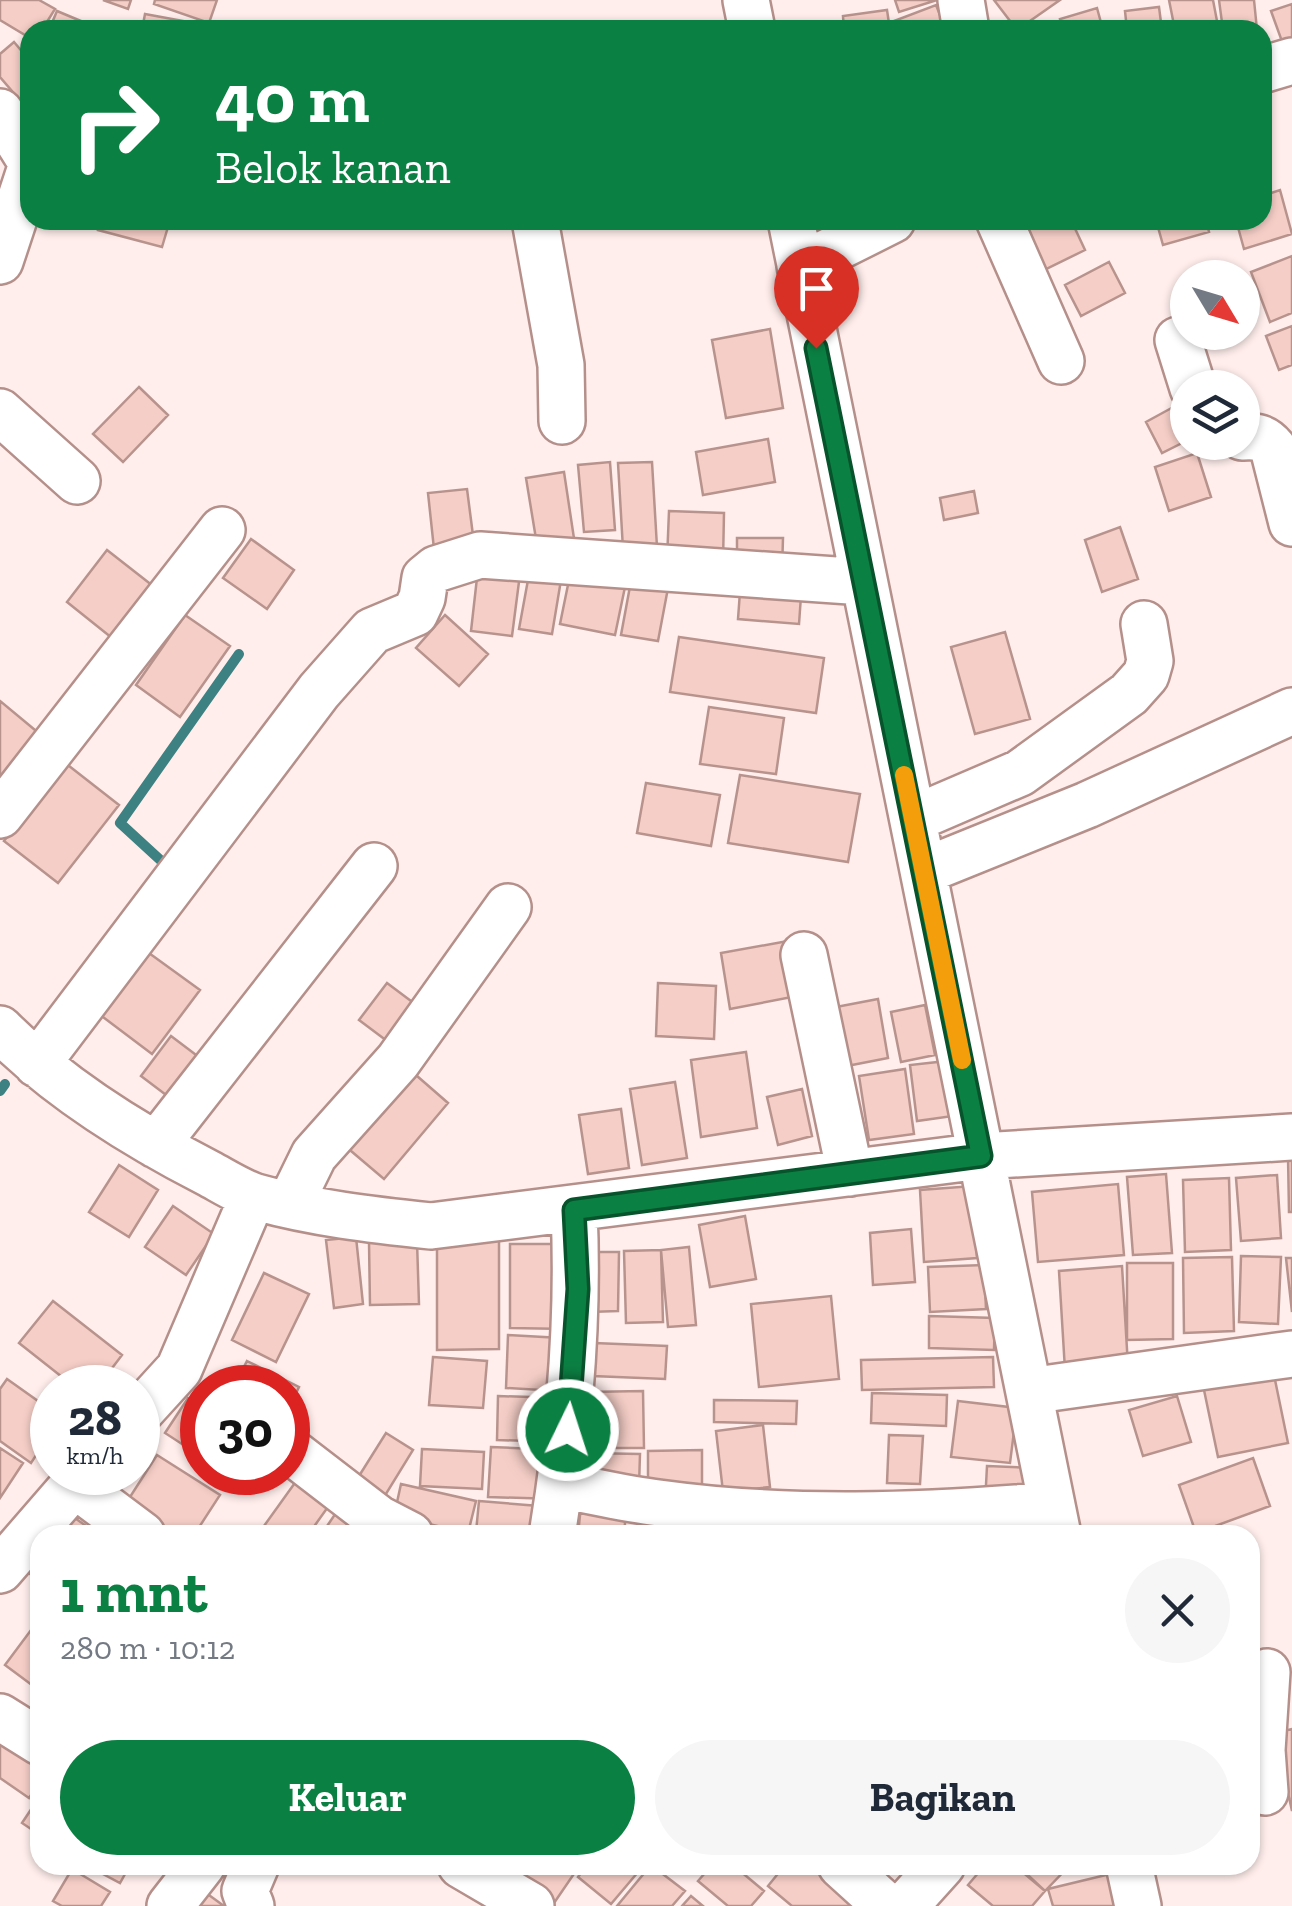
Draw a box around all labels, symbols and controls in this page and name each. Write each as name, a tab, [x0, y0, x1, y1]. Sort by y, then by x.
text: 40 m	[215, 56, 370, 140]
icon: right	[50, 60, 180, 190]
text: Belok kanan	[215, 141, 450, 195]
pin	[774, 246, 859, 349]
north arrow	[1170, 260, 1260, 350]
map controls	[1170, 260, 1260, 460]
icon: arrive	[789, 261, 844, 316]
button: layers	[1170, 370, 1260, 460]
speed limit sign: 30	[180, 1365, 310, 1495]
position arrow	[516, 1378, 620, 1482]
text: 28	[68, 1388, 122, 1448]
text: km/h	[66, 1440, 124, 1470]
text: 1 mnt	[60, 1555, 207, 1627]
button: close	[1125, 1558, 1230, 1663]
text: 280 m · 10:12	[60, 1629, 235, 1667]
button: Keluar	[60, 1740, 635, 1855]
button: Bagikan	[655, 1740, 1230, 1855]

